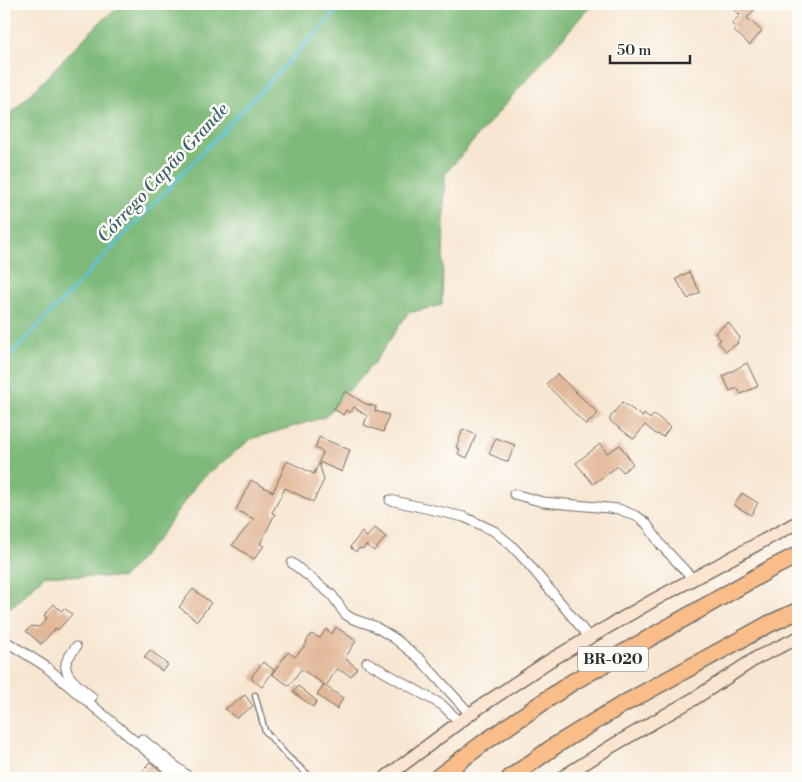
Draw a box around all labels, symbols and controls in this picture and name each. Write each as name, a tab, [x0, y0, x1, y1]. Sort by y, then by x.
scale bar	[610, 32, 690, 64]
text: 50 m	[617, 41, 651, 60]
water label: Córrego Capão Grande	[92, 98, 234, 248]
road number: BR-020	[578, 646, 648, 672]

